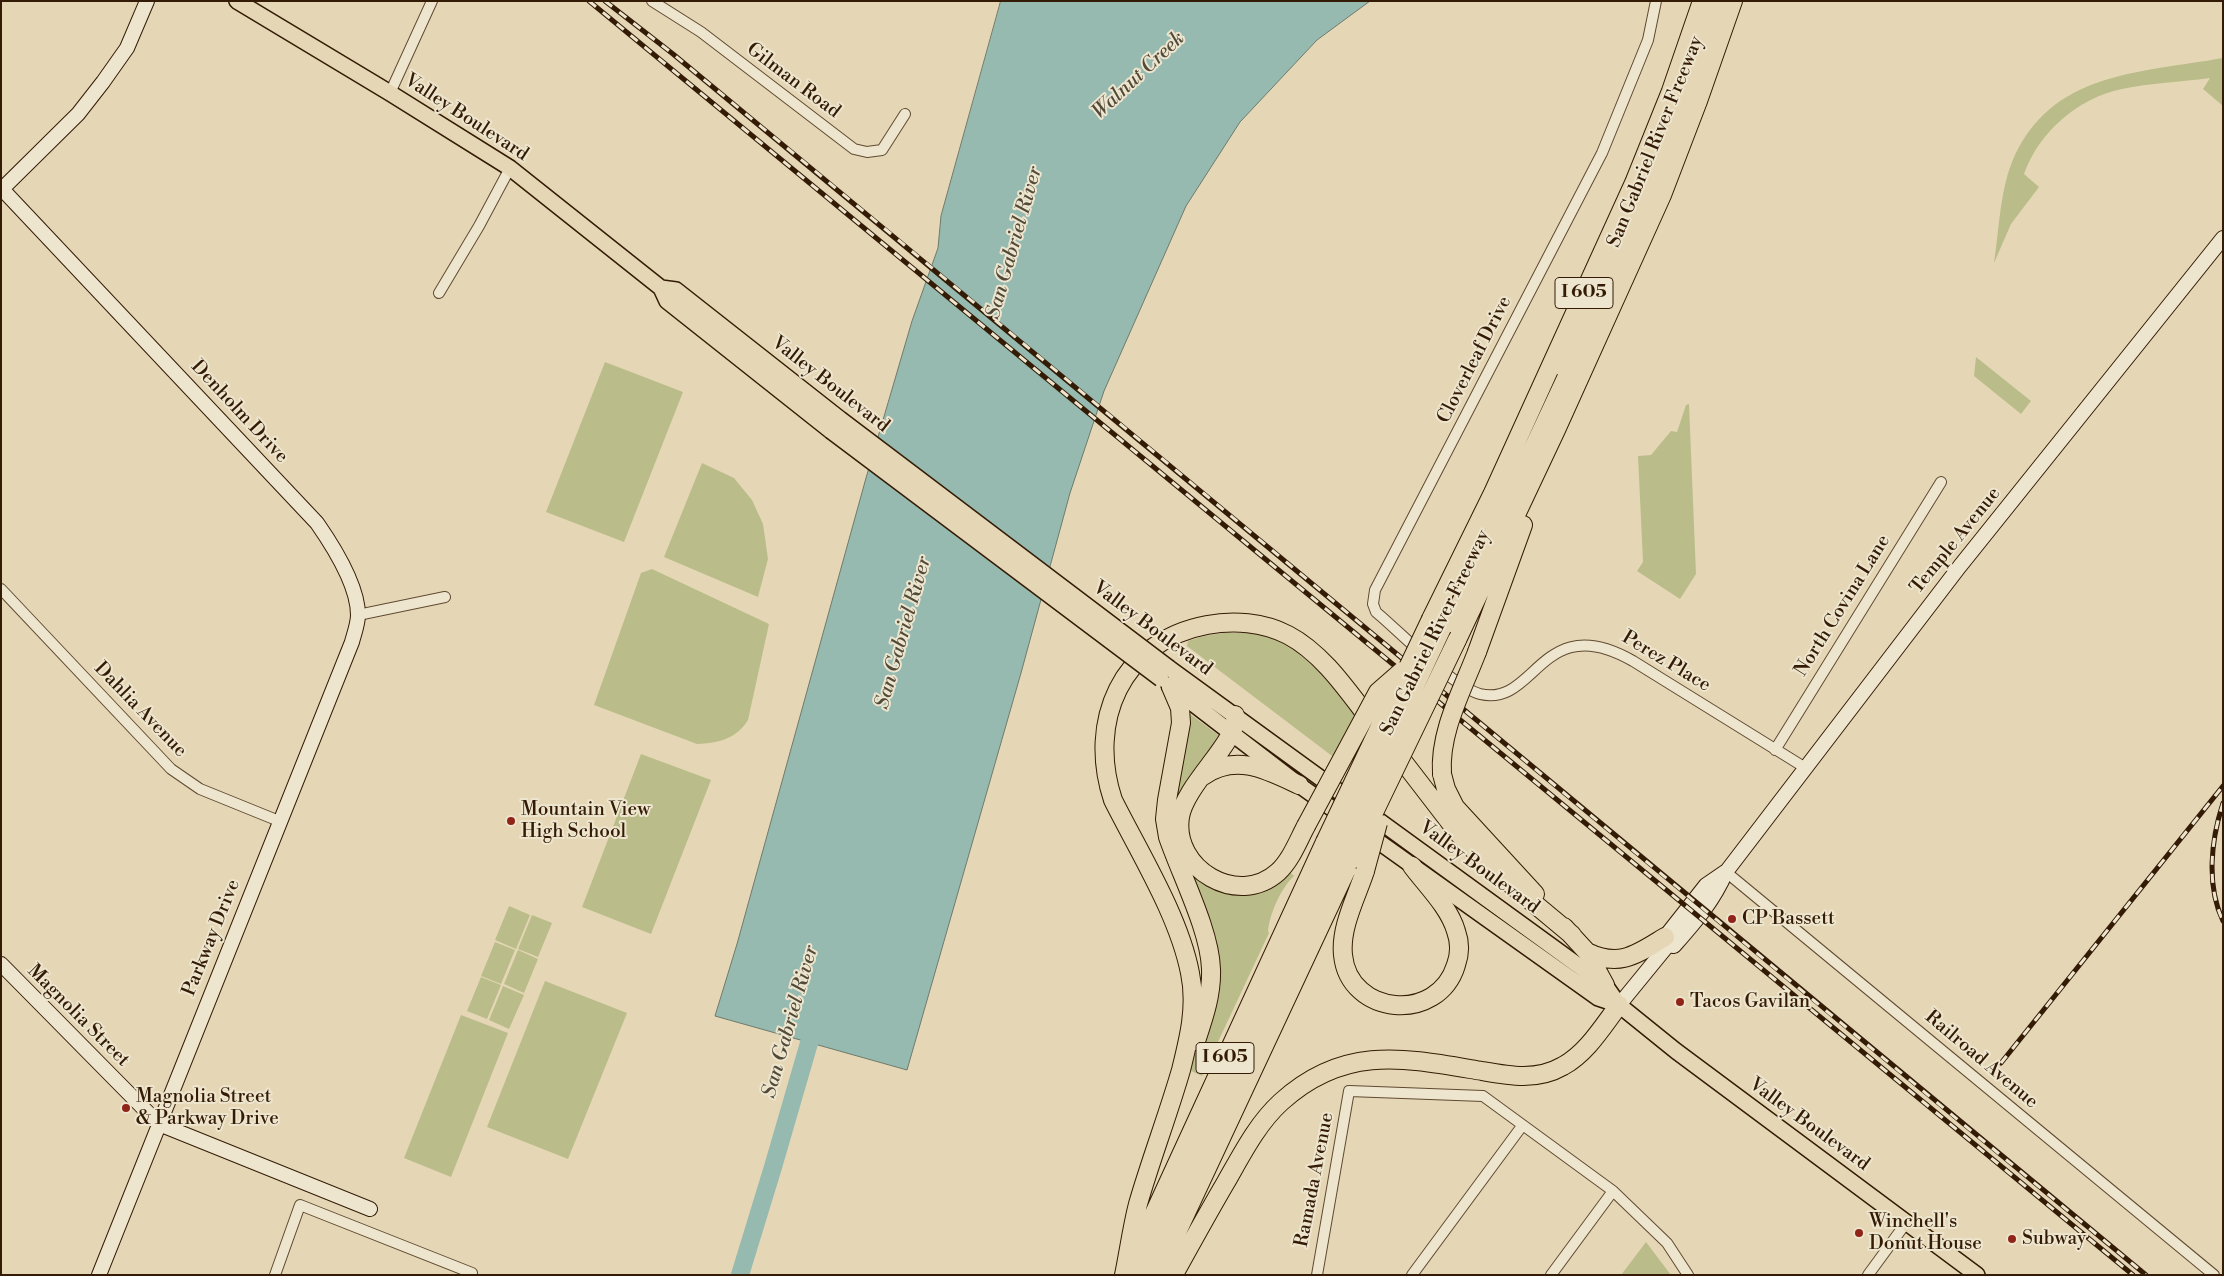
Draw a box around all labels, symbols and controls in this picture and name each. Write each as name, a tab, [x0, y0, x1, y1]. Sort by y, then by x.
water label: Walnut Creek	[1088, 27, 1190, 125]
street label: San Gabriel River Freeway	[1603, 33, 1709, 251]
street label: Gilman Road	[742, 38, 844, 124]
street label: Valley Boulevard	[400, 69, 532, 167]
water label: San Gabriel River	[982, 164, 1048, 322]
road number: I 605	[1555, 278, 1613, 308]
street label: Cloverleaf Drive	[1433, 293, 1517, 427]
street label: Valley Boulevard	[766, 332, 894, 438]
street label: Denholm Drive	[186, 356, 292, 468]
street label: Temple Avenue	[1906, 483, 2006, 599]
street label: San Gabriel River Freeway	[1376, 526, 1496, 740]
street label: North Covina Lane	[1790, 531, 1896, 681]
water label: San Gabriel River	[871, 554, 937, 712]
street label: Valley Boulevard	[1088, 577, 1216, 681]
street label: Perez Place	[1617, 627, 1715, 697]
street label: Dahlia Avenue	[89, 658, 191, 762]
place label: Mountain View High School	[521, 799, 650, 843]
marker: Mountain View High School	[505, 815, 517, 827]
street label: Valley Boulevard	[1414, 817, 1544, 919]
street label: Parkway Drive	[178, 876, 246, 1000]
place label: CP Bassett	[1742, 908, 1835, 930]
marker: CP Bassett	[1726, 913, 1738, 925]
water label: San Gabriel River	[758, 943, 824, 1101]
street label: Magnolia Street	[22, 960, 134, 1072]
place label: Tacos Gavilan	[1690, 991, 1810, 1013]
marker: Tacos Gavilan	[1674, 996, 1686, 1008]
street label: Railroad Avenue	[1920, 1006, 2042, 1114]
road number: I 605	[1196, 1042, 1254, 1074]
street label: Valley Boulevard	[1744, 1074, 1874, 1176]
place label: Magnolia Street & Parkway Drive	[136, 1086, 279, 1130]
marker: Magnolia Street & Parkway Drive	[120, 1102, 132, 1114]
street label: Ramada Avenue	[1291, 1111, 1339, 1249]
place label: Winchell's Donut House	[1869, 1211, 1982, 1255]
marker: Winchell's Donut House	[1853, 1227, 1865, 1239]
place label: Subway	[2022, 1228, 2086, 1250]
marker: Subway	[2006, 1233, 2018, 1245]

